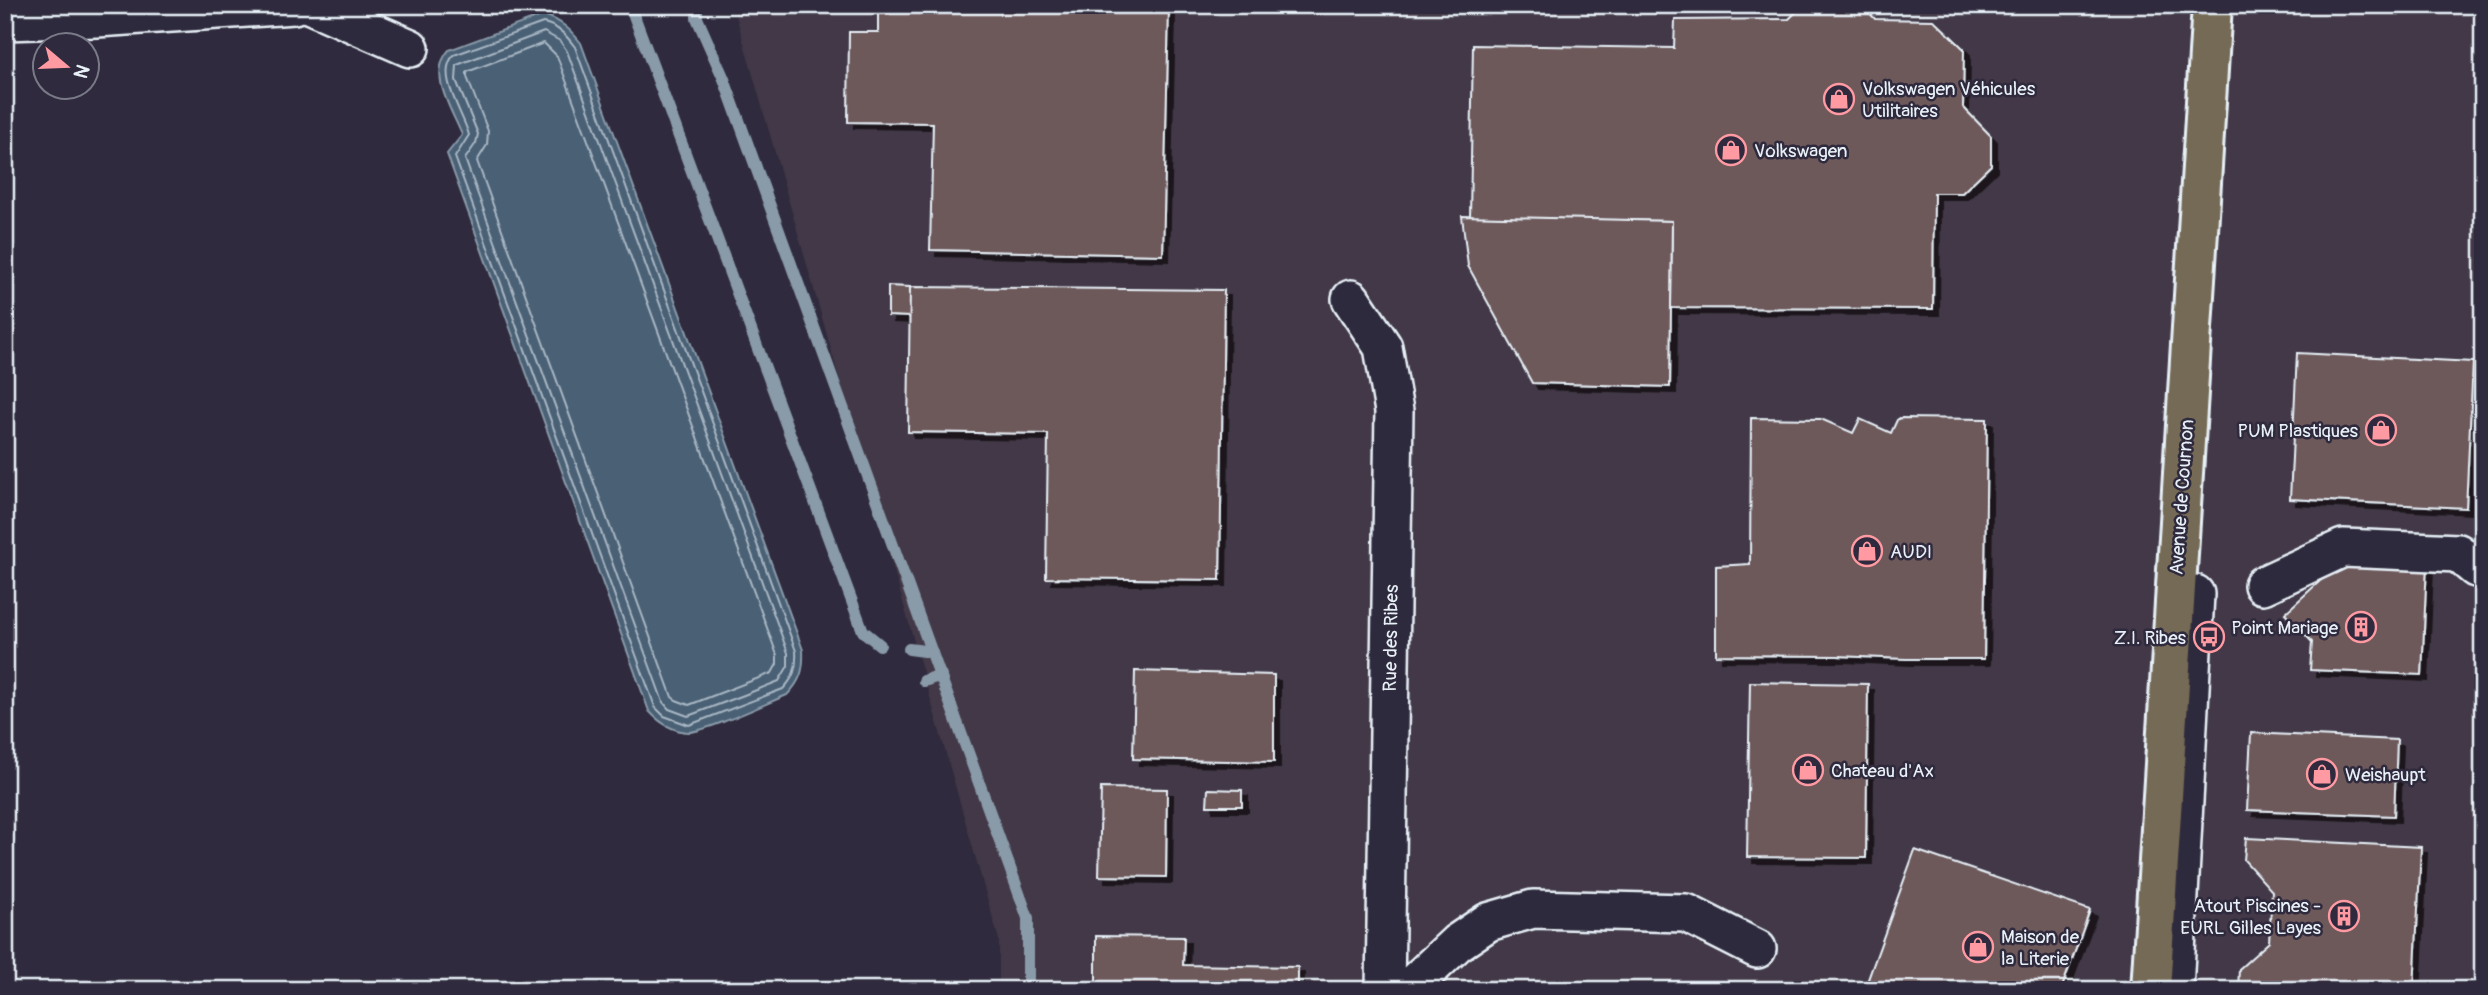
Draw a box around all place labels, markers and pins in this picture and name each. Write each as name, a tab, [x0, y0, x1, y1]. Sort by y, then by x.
place label: Volkswagen Véhicules Utilitaires	[1862, 77, 2036, 123]
shop icon: Volkswagen Véhicules Utilitaires	[1822, 82, 1856, 116]
shop icon: Volkswagen	[1714, 133, 1748, 167]
place label: Volkswagen	[1754, 139, 1847, 163]
shop icon: PUM Plastiques	[2364, 413, 2398, 447]
place label: PUM Plastiques	[2237, 419, 2358, 443]
shop icon: AUDI	[1850, 534, 1884, 568]
place label: AUDI	[1890, 540, 1932, 564]
building icon: Point Mariage	[2344, 610, 2378, 644]
place label: Point Mariage	[2231, 616, 2339, 640]
bus stop icon: Z.I. Ribes	[2192, 620, 2226, 654]
place label: Z.I. Ribes	[2114, 626, 2186, 650]
shop icon: Chateau d'Ax	[1791, 753, 1825, 787]
shop icon: Weishaupt	[2305, 757, 2339, 791]
place label: Chateau d'Ax	[1831, 759, 1934, 783]
place label: Weishaupt	[2345, 763, 2426, 787]
place label: Atout Piscines - EURL Gilles Layes	[2180, 894, 2321, 940]
building icon: Atout Piscines - EURL Gilles Layes	[2327, 899, 2361, 933]
place label: Maison de la Literie	[2001, 925, 2080, 971]
shop icon: Maison de la Literie	[1961, 930, 1995, 964]

